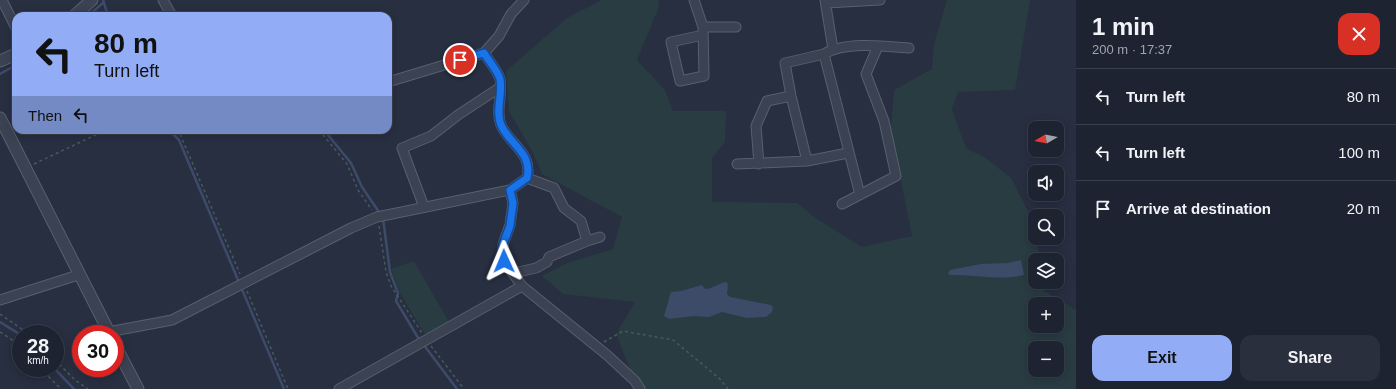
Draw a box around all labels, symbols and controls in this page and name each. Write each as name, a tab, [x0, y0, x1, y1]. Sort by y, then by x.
text: 1 min	[1092, 13, 1155, 40]
button: close	[1338, 13, 1380, 55]
icon: left	[28, 28, 80, 80]
text: 80 m	[94, 28, 158, 59]
text: 200 m · 17:37	[1092, 42, 1172, 57]
pin	[443, 43, 477, 77]
icon: arrive	[449, 49, 471, 71]
text: Turn left	[94, 61, 159, 81]
icon: left	[1092, 86, 1114, 108]
text: Turn left	[1126, 88, 1185, 105]
text: 80 m	[1347, 88, 1380, 105]
icon: left	[70, 104, 92, 126]
text: Then	[28, 107, 62, 124]
north arrow	[1028, 121, 1064, 157]
map controls	[1028, 121, 1064, 377]
icon: left	[1092, 142, 1114, 164]
text: Turn left	[1126, 144, 1185, 161]
text: 100 m	[1338, 144, 1380, 161]
button: sound	[1028, 165, 1064, 201]
icon: arrive	[1092, 198, 1114, 220]
text: Arrive at destination	[1126, 200, 1271, 217]
text: 20 m	[1347, 200, 1380, 217]
button: search	[1028, 209, 1064, 245]
position arrow	[483, 240, 525, 282]
button: layers	[1028, 253, 1064, 289]
button: +	[1028, 297, 1064, 333]
speed limit sign: 30	[72, 325, 124, 377]
text: 28	[27, 335, 49, 357]
button: Exit	[1092, 335, 1232, 381]
button: Share	[1240, 335, 1380, 381]
button: −	[1028, 341, 1064, 377]
text: km/h	[27, 355, 49, 366]

